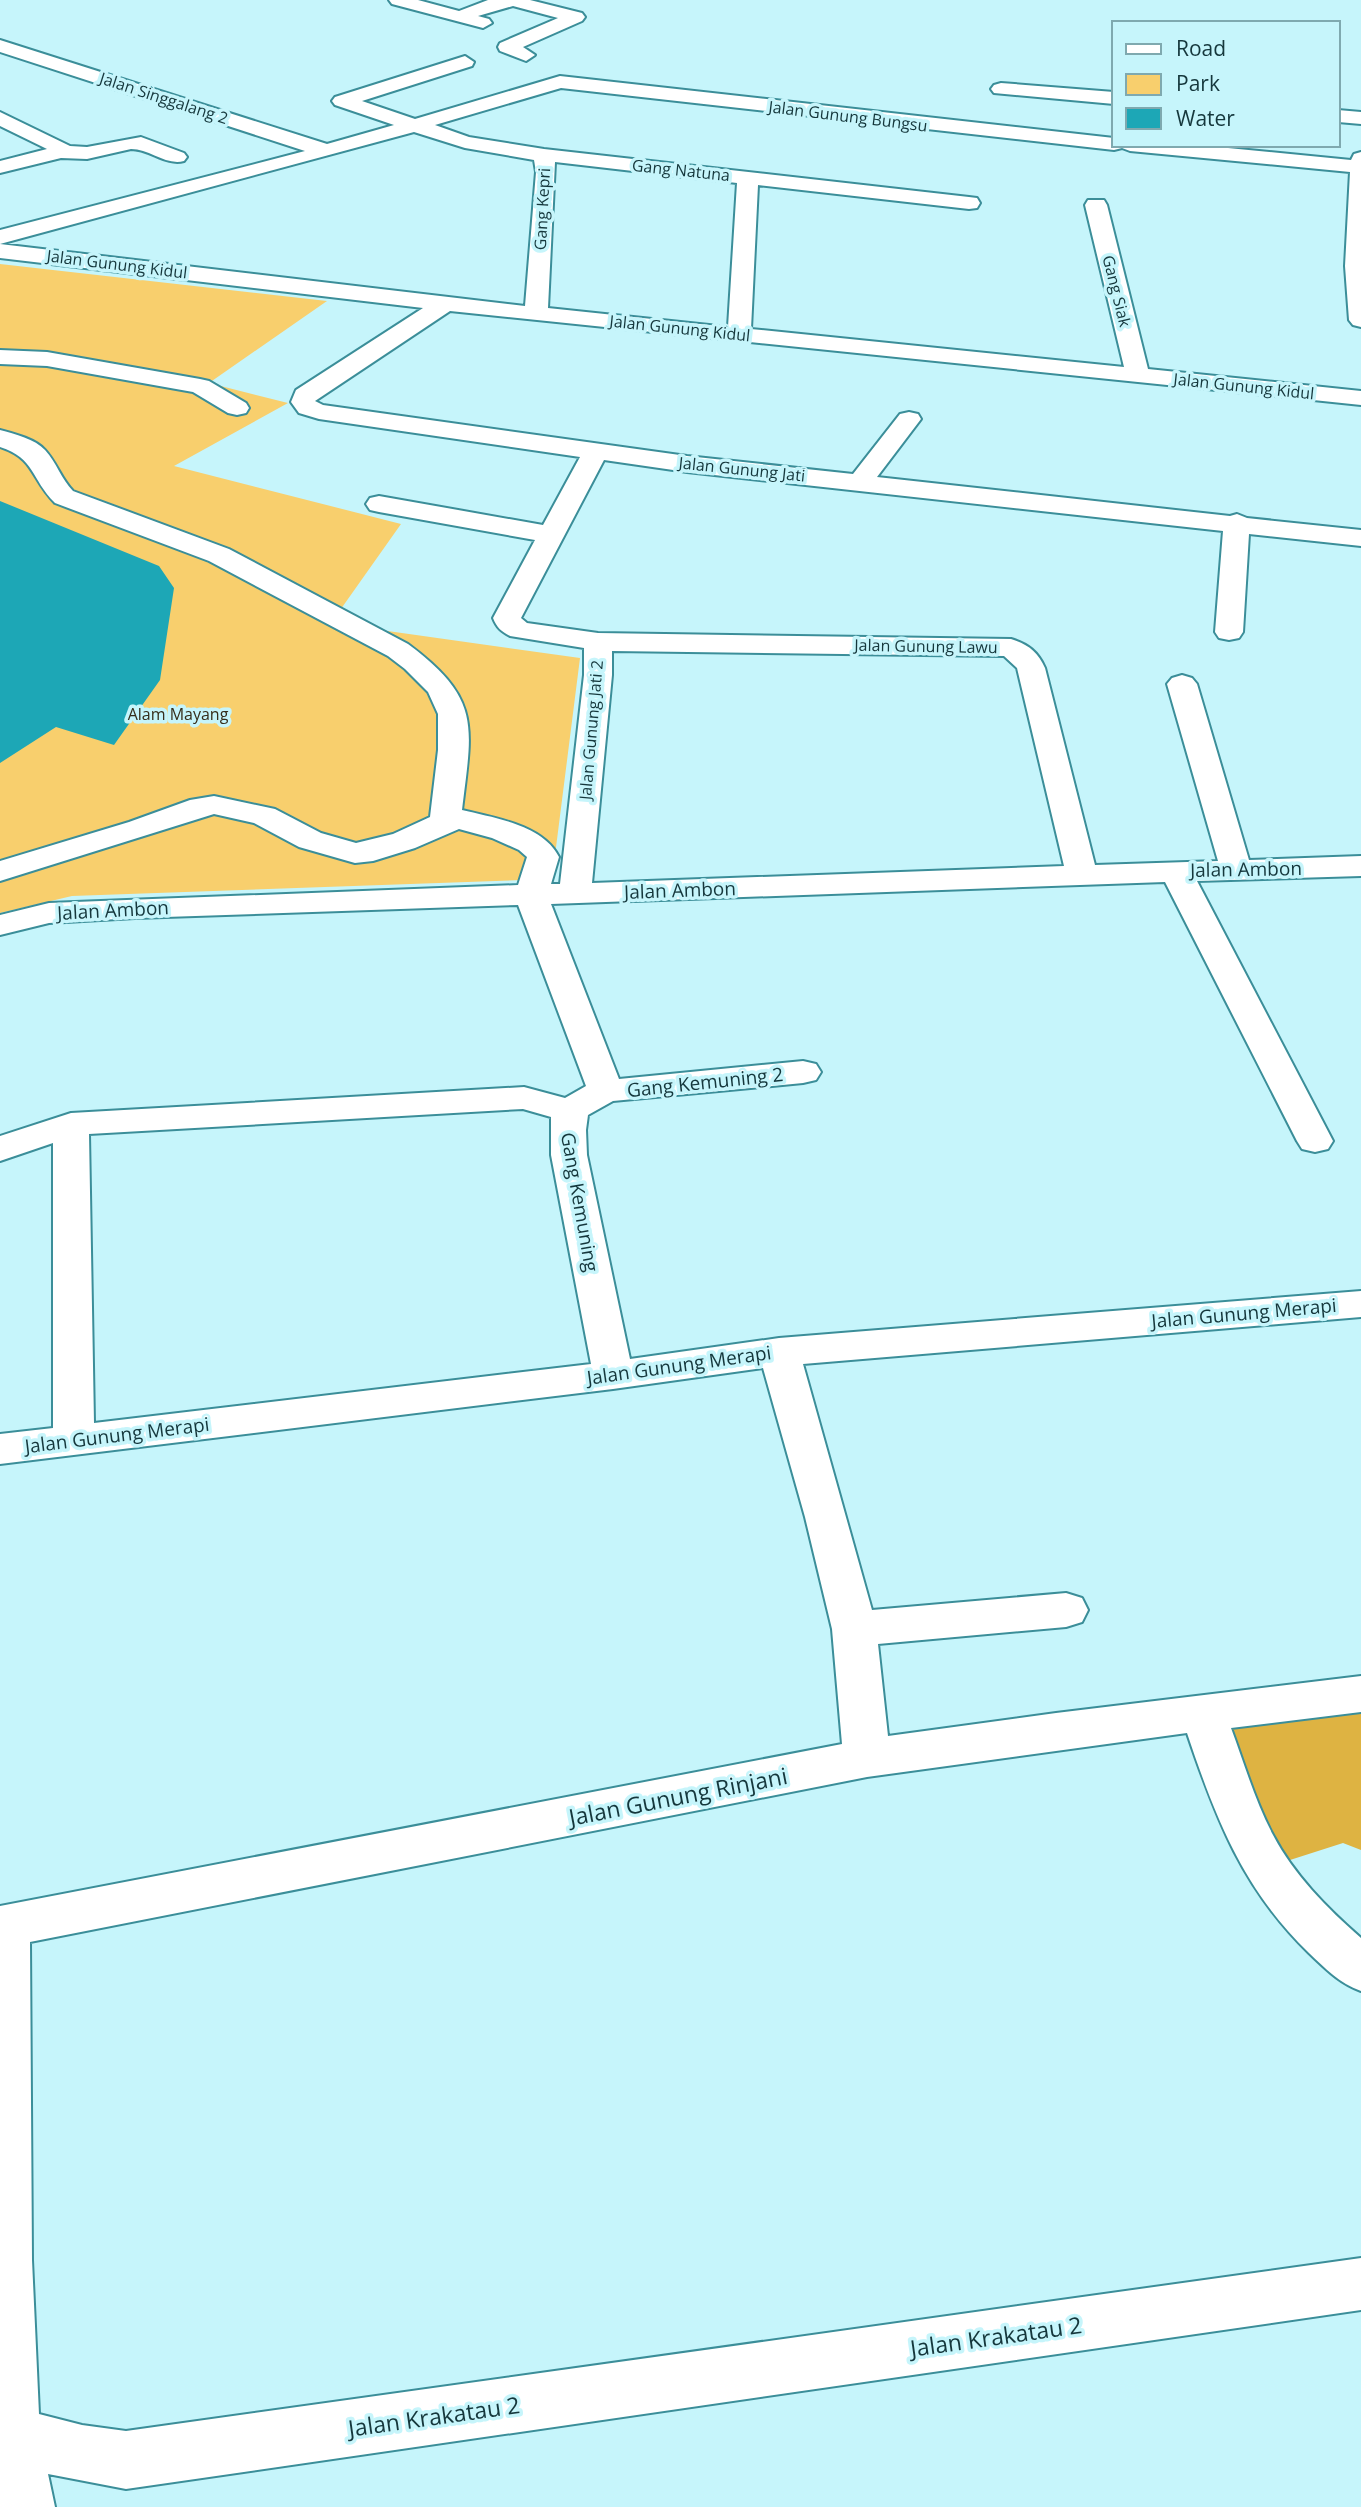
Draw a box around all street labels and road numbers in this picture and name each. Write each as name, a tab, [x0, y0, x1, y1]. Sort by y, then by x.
street label: Jalan Singgalang 2	[95, 66, 231, 129]
street label: Jalan Gunung Bungsu	[765, 95, 929, 137]
street label: Gang Natuna	[631, 154, 731, 186]
street label: Gang Kepri	[529, 167, 555, 251]
street label: Jalan Gunung Kidul	[44, 244, 188, 284]
street label: Gang Siak	[1097, 253, 1137, 330]
street label: Jalan Gunung Kidul	[607, 309, 751, 346]
street label: Jalan Gunung Kidul	[1171, 367, 1315, 404]
street label: Jalan Gunung Jati	[676, 451, 806, 487]
street label: Jalan Gunung Lawu	[852, 634, 998, 658]
street label: Jalan Gunung Jati 2	[574, 659, 608, 803]
street label: Jalan Ambon	[1188, 855, 1302, 883]
street label: Jalan Ambon	[622, 875, 736, 905]
street label: Jalan Ambon	[54, 894, 170, 926]
street label: Gang Kemuning 2	[626, 1061, 784, 1103]
street label: Gang Kemuning	[555, 1130, 605, 1274]
street label: Jalan Gunung Merapi	[1148, 1292, 1338, 1334]
street label: Jalan Gunung Merapi	[583, 1339, 773, 1391]
street label: Jalan Gunung Merapi	[21, 1411, 211, 1459]
street label: Jalan Gunung Rinjani	[564, 1759, 790, 1833]
street label: Jalan Krakatau 2	[906, 2308, 1084, 2364]
street label: Jalan Krakatau 2	[344, 2388, 522, 2444]

